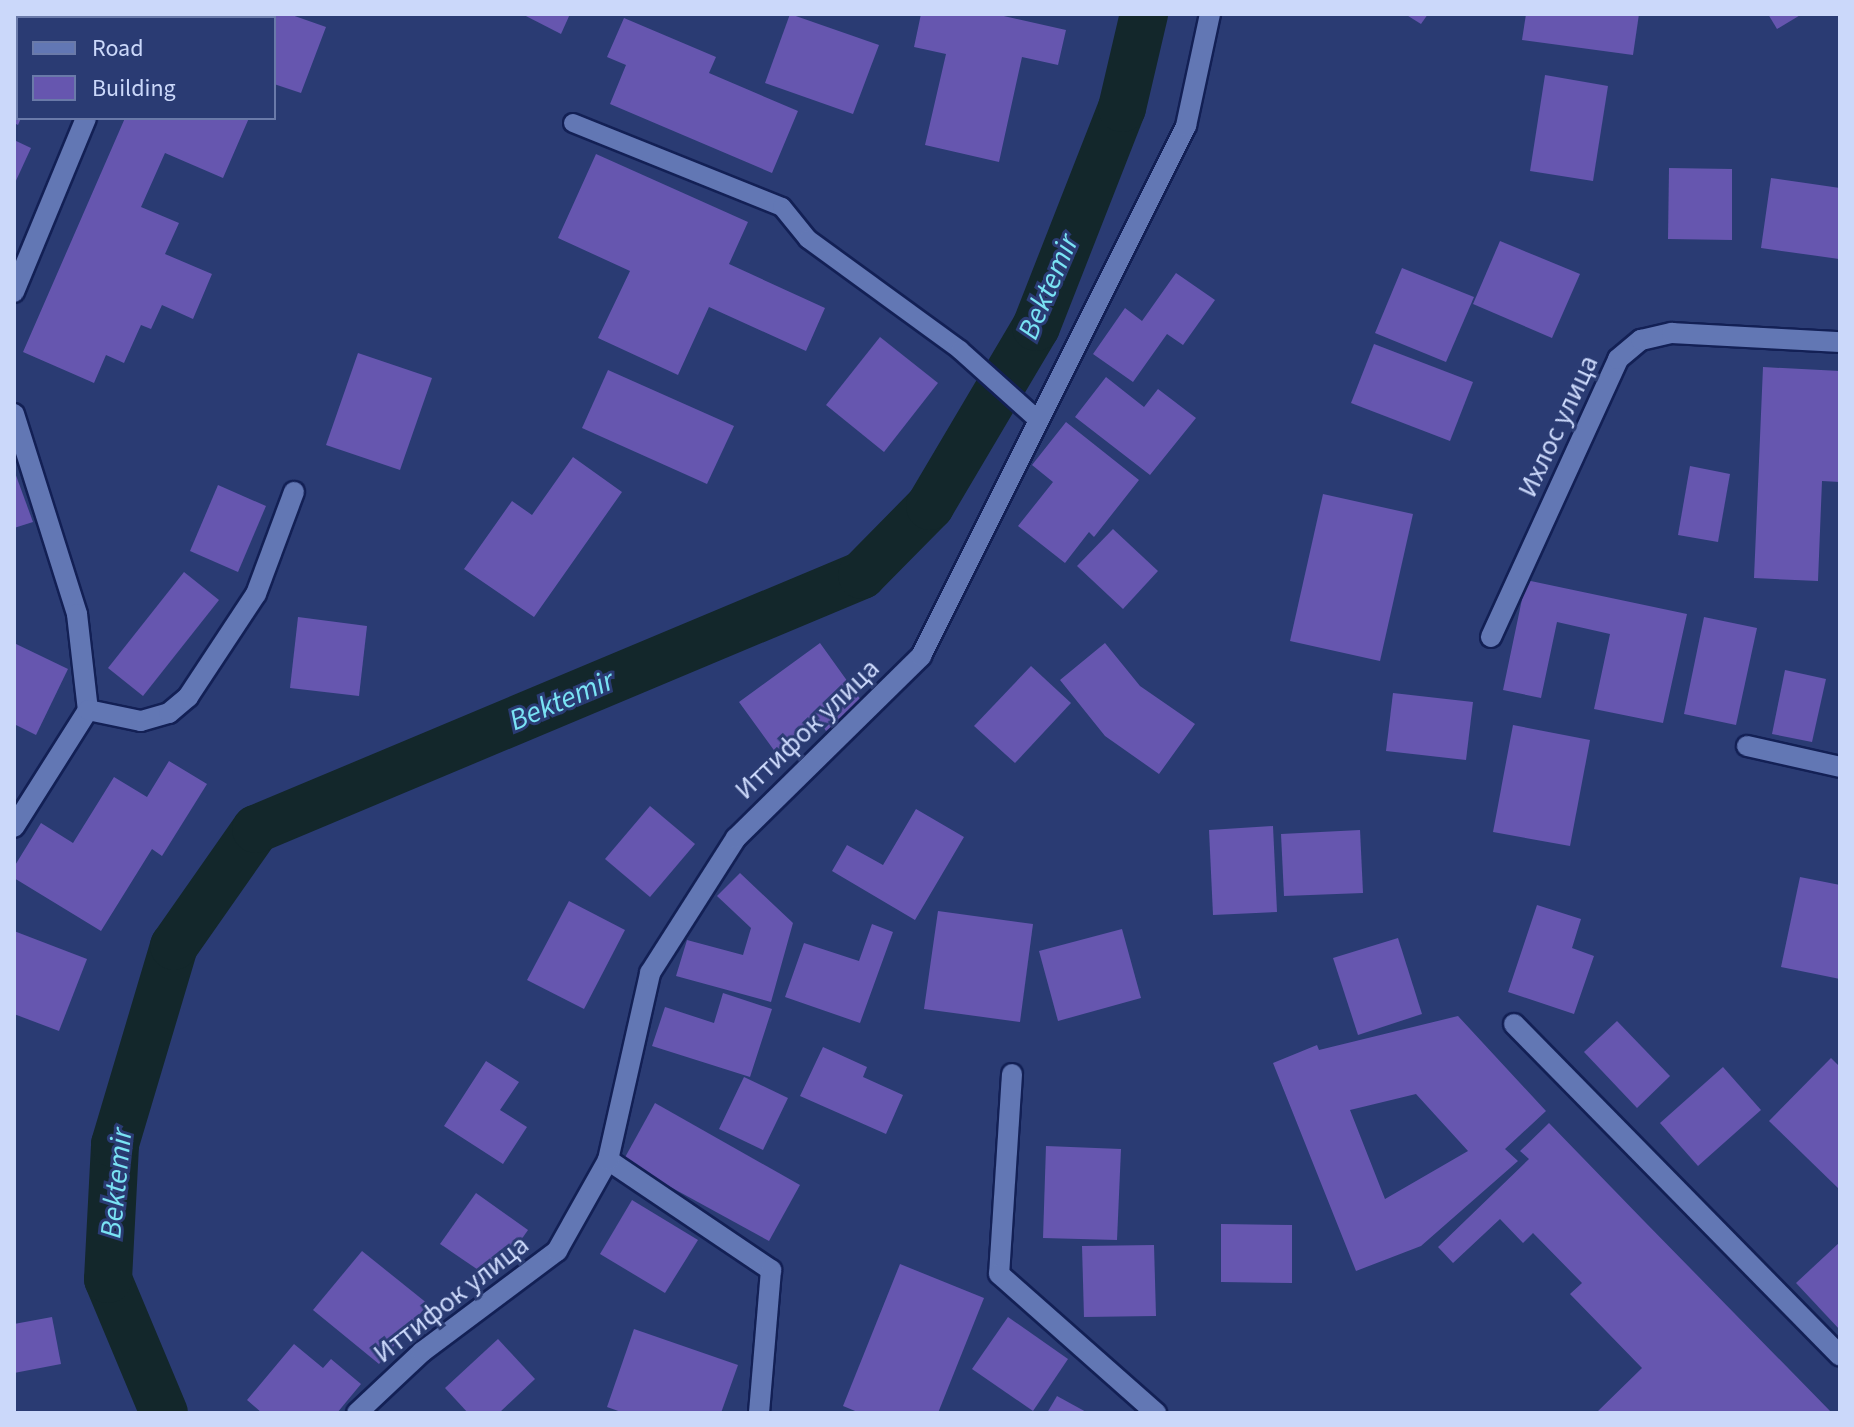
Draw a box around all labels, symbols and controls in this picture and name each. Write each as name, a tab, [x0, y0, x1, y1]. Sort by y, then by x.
legend	[16, 16, 276, 120]
text: Road	[92, 31, 144, 66]
text: Building	[92, 71, 176, 106]
water label: Bektemir	[1011, 229, 1087, 345]
street label: Ихлос улица	[1511, 350, 1605, 502]
street label: Иттифок улица	[728, 652, 886, 806]
water label: Bektemir	[504, 663, 620, 739]
water label: Bektemir	[93, 1126, 141, 1240]
street label: Иттифок улица	[367, 1228, 535, 1370]

